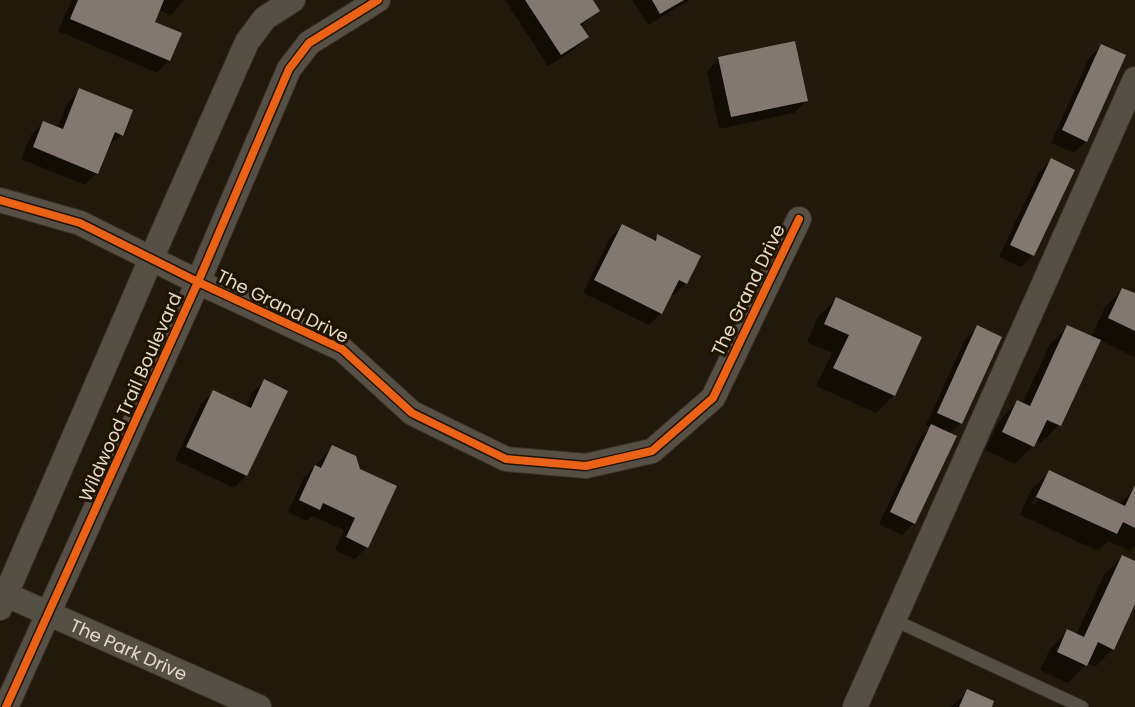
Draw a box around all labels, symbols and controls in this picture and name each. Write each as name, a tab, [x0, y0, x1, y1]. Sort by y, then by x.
street label: The Grand Drive	[705, 220, 791, 360]
street label: The Grand Drive	[213, 263, 353, 349]
street label: Wildwood Trail Boulevard	[73, 288, 187, 506]
street label: The Park Drive	[66, 612, 191, 686]

